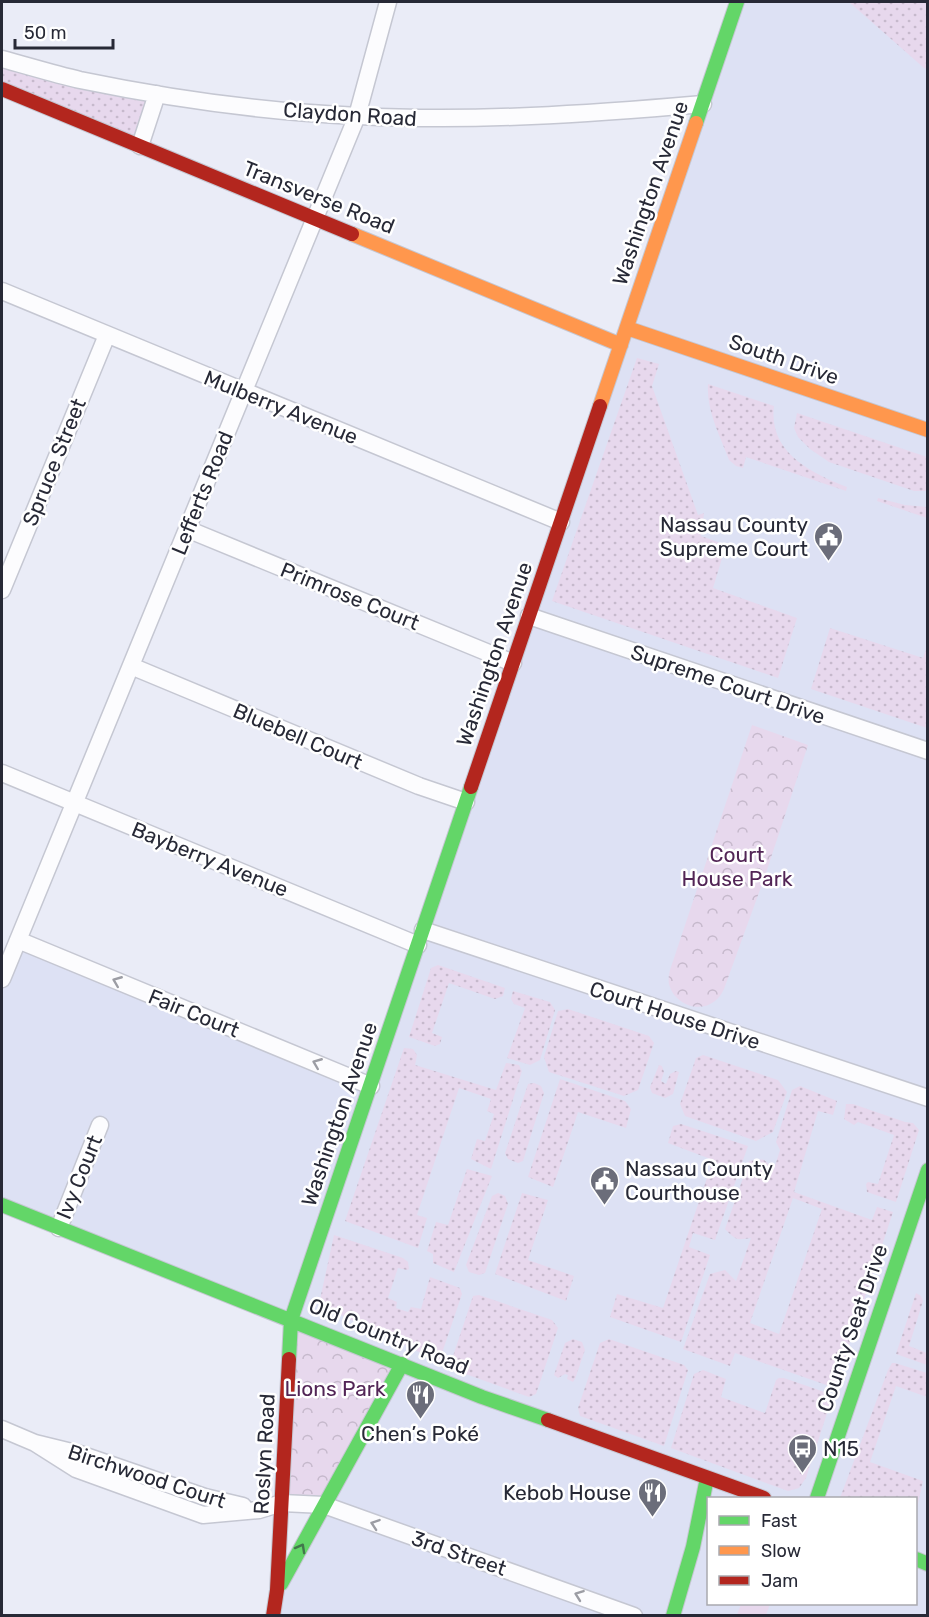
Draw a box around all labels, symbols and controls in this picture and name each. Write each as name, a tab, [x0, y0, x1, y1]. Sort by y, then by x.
scale bar	[15, 12, 112, 50]
text: 50 m	[24, 22, 67, 44]
street label: Claydon Road	[282, 97, 418, 131]
street label: Washington Avenue	[607, 98, 693, 288]
street label: Transverse Road	[240, 155, 398, 239]
street label: South Drive	[726, 329, 842, 389]
street label: Mulberry Avenue	[200, 365, 362, 449]
street label: Spruce Street	[17, 395, 91, 529]
street label: Lefferts Road	[166, 428, 238, 558]
place label: Nassau County Supreme Court	[660, 512, 808, 561]
public building icon: Nassau County Supreme Court	[813, 520, 845, 562]
street label: Primrose Court	[277, 557, 423, 635]
street label: Washington Avenue	[451, 559, 537, 749]
street label: Supreme Court Drive	[628, 639, 828, 729]
street label: Bluebell Court	[230, 698, 366, 774]
street label: Bayberry Avenue	[128, 816, 292, 902]
park label: Court House Park	[682, 842, 793, 891]
one-way arrow	[112, 976, 123, 988]
street label: Court House Drive	[587, 976, 763, 1054]
street label: Fair Court	[145, 983, 243, 1043]
street label: Washington Avenue	[296, 1019, 382, 1209]
one-way arrow	[312, 1058, 323, 1070]
street label: Ivy Court	[51, 1131, 107, 1223]
place label: Nassau County Courthouse	[625, 1156, 773, 1205]
public building icon: Nassau County Courthouse	[588, 1164, 620, 1206]
street label: County Seat Drive	[812, 1241, 892, 1415]
street label: Old Country Road	[305, 1293, 473, 1379]
park label: Lions Park	[284, 1376, 386, 1401]
restaurant icon: Chen’s Poké	[404, 1378, 436, 1420]
street label: Roslyn Road	[248, 1393, 280, 1515]
place label: Chen’s Poké	[361, 1421, 479, 1446]
bus stop icon: N15	[786, 1432, 818, 1474]
place label: N15	[823, 1436, 859, 1461]
street label: Birchwood Court	[65, 1439, 229, 1513]
restaurant icon: Kebob House	[636, 1476, 668, 1518]
place label: Kebob House	[503, 1480, 631, 1505]
legend	[707, 1497, 917, 1605]
text: Fast	[761, 1510, 797, 1532]
one-way arrow	[370, 1518, 381, 1531]
street label: 3rd Street	[408, 1525, 510, 1581]
text: Slow	[761, 1540, 801, 1562]
one-way arrow	[293, 1544, 305, 1554]
text: Jam	[761, 1570, 798, 1592]
one-way arrow	[574, 1590, 585, 1603]

